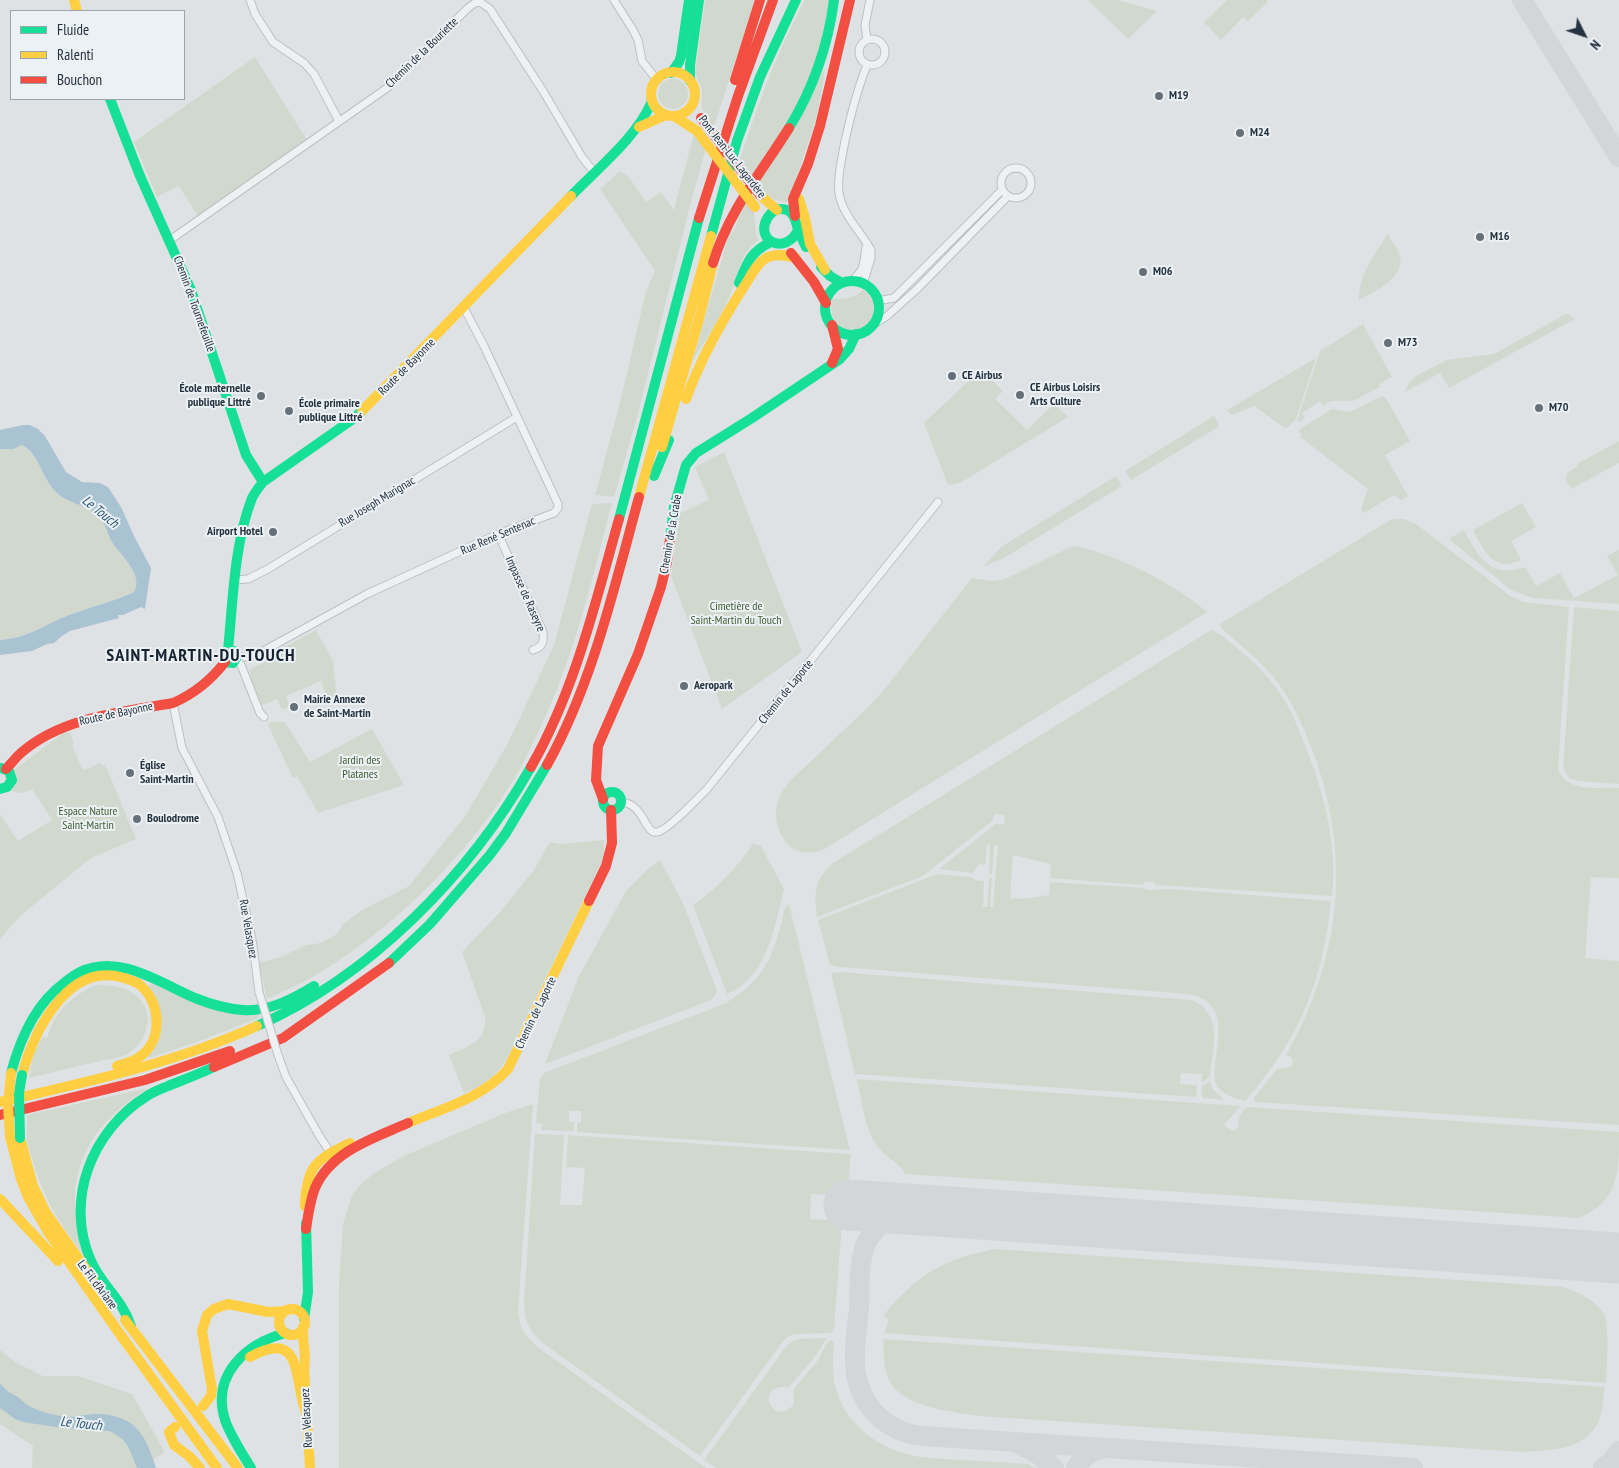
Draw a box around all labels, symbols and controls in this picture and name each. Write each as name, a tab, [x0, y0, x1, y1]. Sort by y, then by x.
legend	[10, 10, 185, 100]
north arrow	[1559, 10, 1609, 60]
street label: Chemin de la Bouriette	[383, 15, 461, 91]
text: Fluide	[57, 20, 89, 39]
text: N	[1586, 36, 1605, 54]
text: Ralenti	[57, 45, 94, 64]
text: Bouchon	[57, 70, 102, 89]
place label: M19	[1169, 89, 1188, 103]
marker: M19	[1153, 90, 1165, 102]
street label: Pont Jean-Luc Lagardère	[695, 113, 769, 201]
place label: M24	[1250, 126, 1269, 140]
marker: M24	[1234, 127, 1246, 139]
place label: M16	[1490, 230, 1509, 244]
marker: M16	[1474, 231, 1486, 243]
street label: Chemin de Tournefeuille	[170, 254, 218, 354]
place label: M06	[1153, 265, 1172, 279]
marker: M06	[1137, 266, 1149, 278]
street label: Route de Bayonne	[375, 335, 439, 399]
place label: M73	[1398, 336, 1417, 350]
marker: M73	[1382, 337, 1394, 349]
place label: CE Airbus	[962, 369, 1002, 383]
marker: CE Airbus	[946, 370, 958, 382]
place label: CE Airbus Loisirs Arts Culture	[1030, 381, 1100, 409]
place label: École maternelle publique Littré	[179, 382, 251, 410]
marker: CE Airbus Loisirs Arts Culture	[1014, 389, 1026, 401]
marker: École maternelle publique Littré	[255, 390, 267, 402]
place label: École primaire publique Littré	[299, 397, 362, 425]
place label: M70	[1549, 401, 1568, 415]
marker: M70	[1533, 402, 1545, 414]
marker: École primaire publique Littré	[283, 405, 295, 417]
street label: Rue Joseph Marignac	[336, 474, 418, 530]
water label: Le Touch	[78, 492, 122, 532]
street label: Chemin de la Crabe	[657, 493, 685, 575]
street label: Rue René Sentenac	[459, 514, 537, 558]
place label: Airport Hotel	[207, 525, 263, 539]
marker: Airport Hotel	[267, 526, 279, 538]
street label: Impasse de Raseyre	[502, 554, 548, 634]
park label: Cimetière de Saint-Martin du Touch	[690, 600, 782, 628]
district label: SAINT-MARTIN-DU-TOUCH	[104, 645, 298, 667]
street label: Chemin de Laporte	[756, 657, 816, 727]
place label: Aeropark	[694, 679, 733, 693]
marker: Aeropark	[678, 680, 690, 692]
place label: Mairie Annexe de Saint-Martin	[304, 693, 371, 721]
street label: Route de Bayonne	[78, 699, 154, 729]
marker: Mairie Annexe de Saint-Martin	[288, 701, 300, 713]
park label: Jardin des Platanes	[340, 754, 380, 782]
place label: Église Saint-Martin	[140, 759, 194, 787]
marker: Église Saint-Martin	[124, 767, 136, 779]
park label: Espace Nature Saint-Martin	[59, 805, 117, 833]
place label: Boulodrome	[147, 812, 199, 826]
marker: Boulodrome	[131, 813, 143, 825]
street label: Rue Velasquez	[236, 898, 260, 960]
street label: Chemin de Laporte	[512, 975, 560, 1051]
street label: Le Fil d'Ariane	[74, 1258, 120, 1312]
street label: Rue Velasquez	[298, 1388, 316, 1448]
water label: Le Touch	[59, 1413, 103, 1435]

